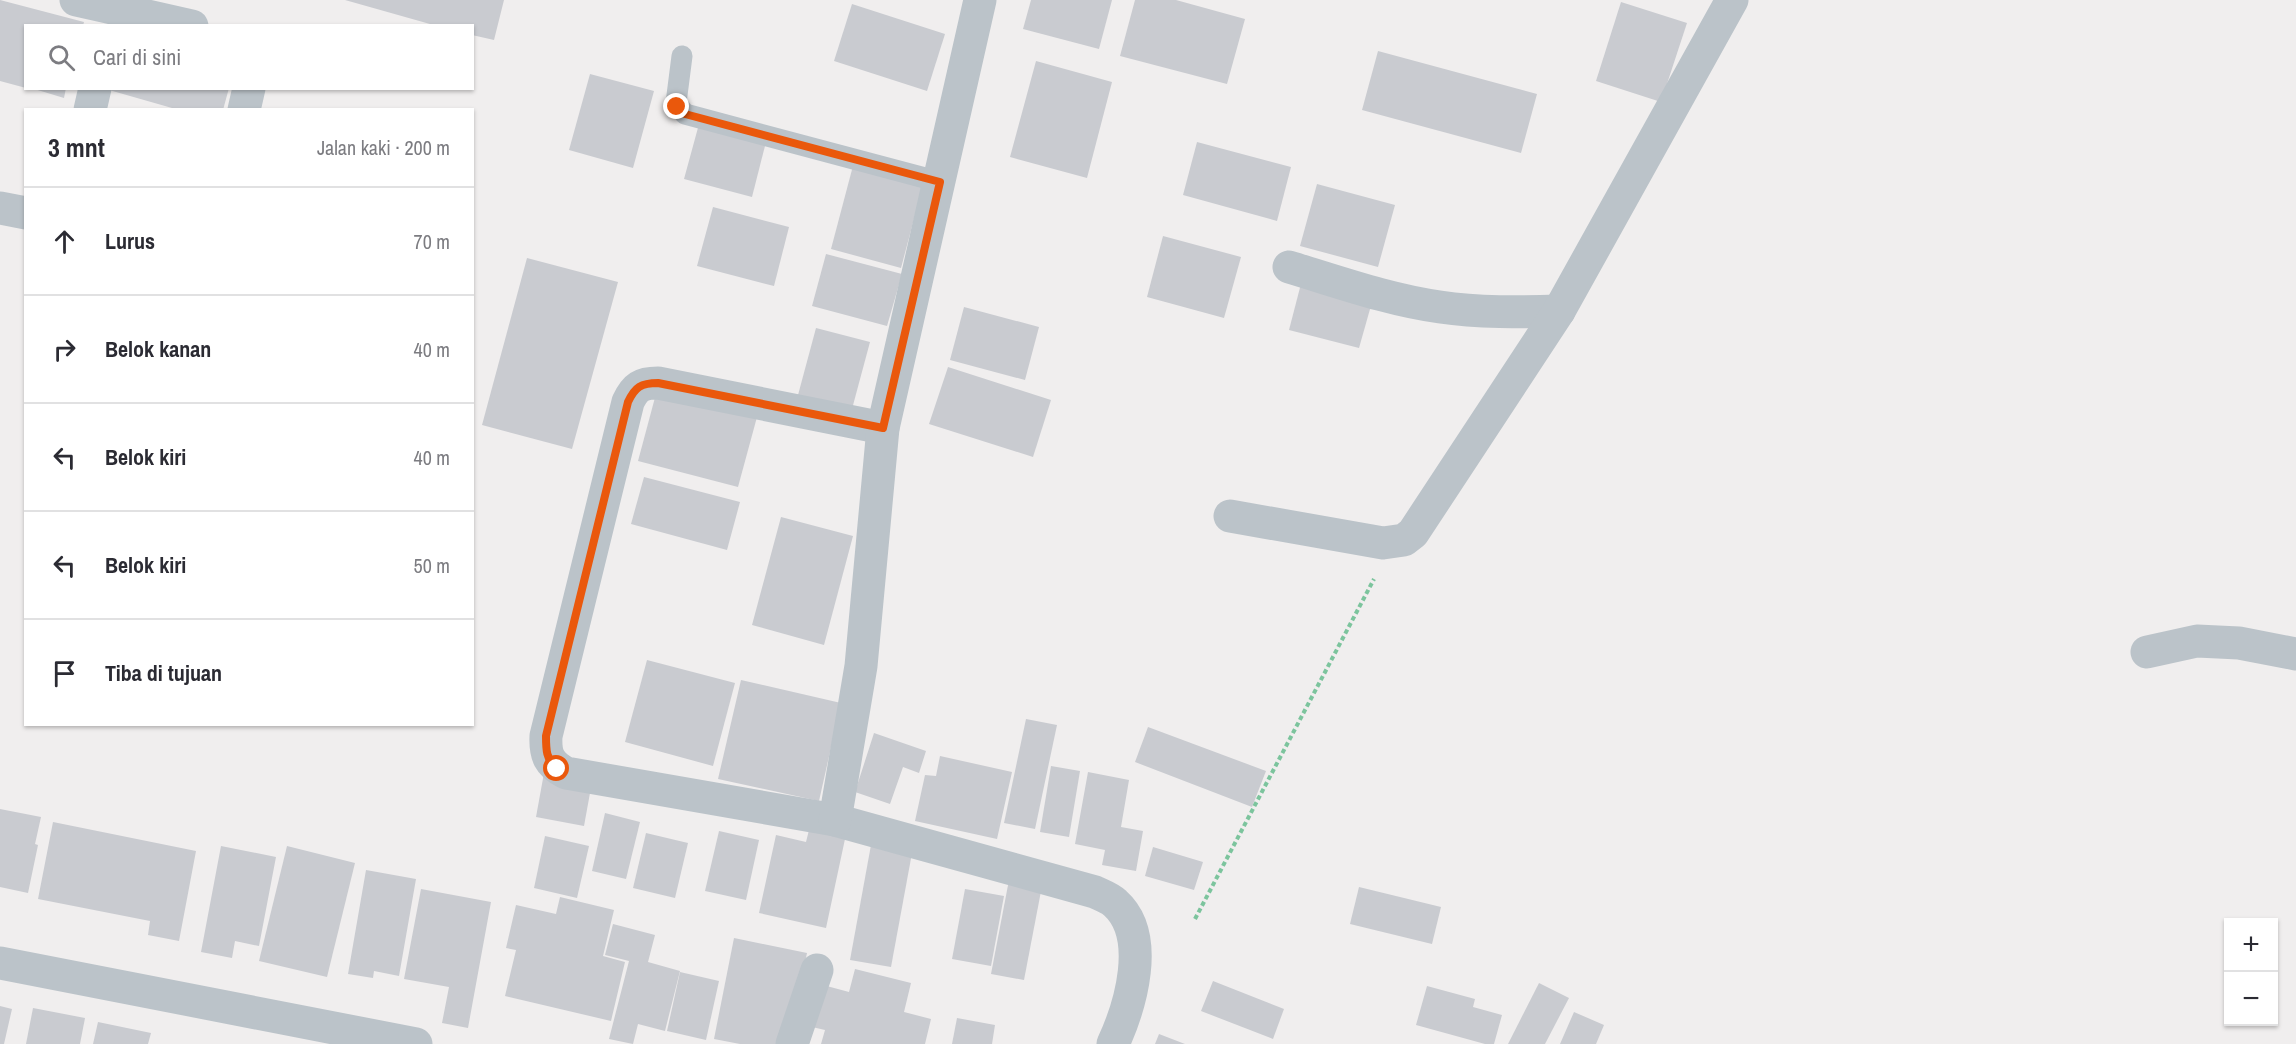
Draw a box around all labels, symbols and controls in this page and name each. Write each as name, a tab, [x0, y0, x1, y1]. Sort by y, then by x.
search box	[24, 24, 474, 90]
icon: search	[45, 41, 78, 74]
text: Cari di sini	[93, 42, 181, 72]
route end	[663, 93, 689, 119]
text: 3 mnt	[48, 130, 105, 165]
text: Jalan kaki · 200 m	[317, 134, 450, 161]
icon: ahead	[48, 225, 81, 258]
text: Lurus	[105, 226, 155, 256]
text: 70 m	[414, 228, 450, 255]
icon: right	[48, 333, 81, 366]
text: Belok kanan	[105, 334, 211, 364]
text: 40 m	[414, 336, 450, 363]
icon: left	[48, 441, 81, 474]
text: Belok kiri	[105, 442, 186, 472]
text: 40 m	[414, 444, 450, 471]
icon: left	[48, 549, 81, 582]
text: Belok kiri	[105, 550, 186, 580]
text: 50 m	[414, 552, 450, 579]
icon: arrive	[48, 657, 81, 690]
text: Tiba di tujuan	[105, 658, 222, 688]
route start	[543, 755, 569, 781]
map controls	[2224, 918, 2278, 1026]
button: +	[2224, 918, 2278, 972]
button: −	[2224, 972, 2278, 1026]

